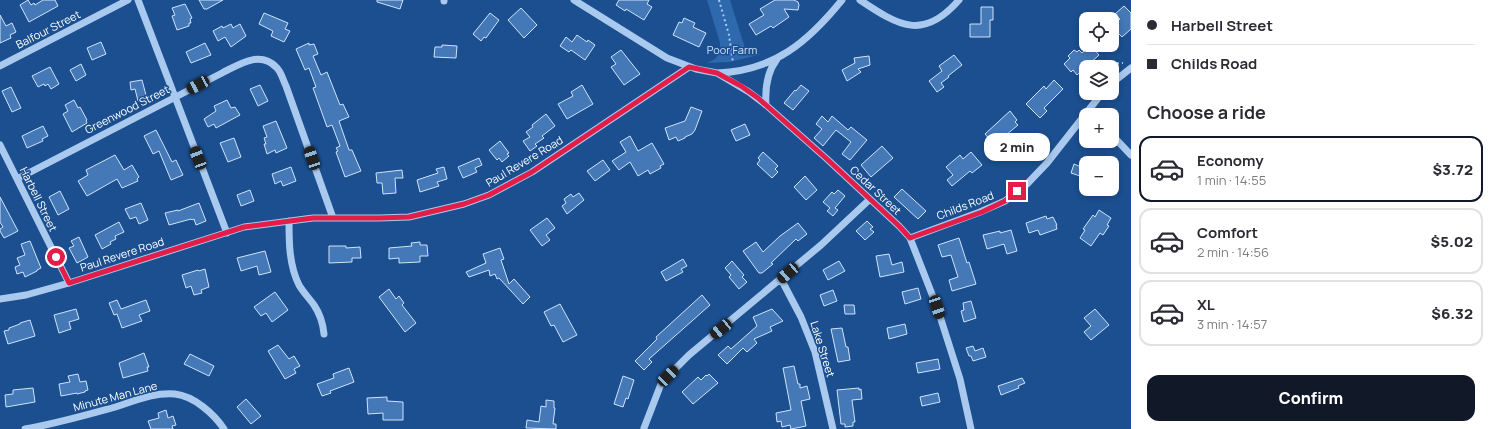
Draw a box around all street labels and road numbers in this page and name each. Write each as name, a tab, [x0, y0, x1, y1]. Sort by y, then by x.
street label: Balfour Street	[13, 6, 83, 52]
street label: Greenwood Street	[82, 81, 172, 137]
street label: Paul Revere Road	[483, 132, 565, 190]
street label: Cedar Street	[847, 162, 905, 218]
street label: Harbell Street	[17, 164, 61, 234]
street label: Childs Road	[934, 187, 996, 223]
street label: Paul Revere Road	[78, 233, 166, 275]
street label: Lake Street	[807, 319, 839, 379]
street label: Minute Man Lane	[71, 377, 159, 414]

